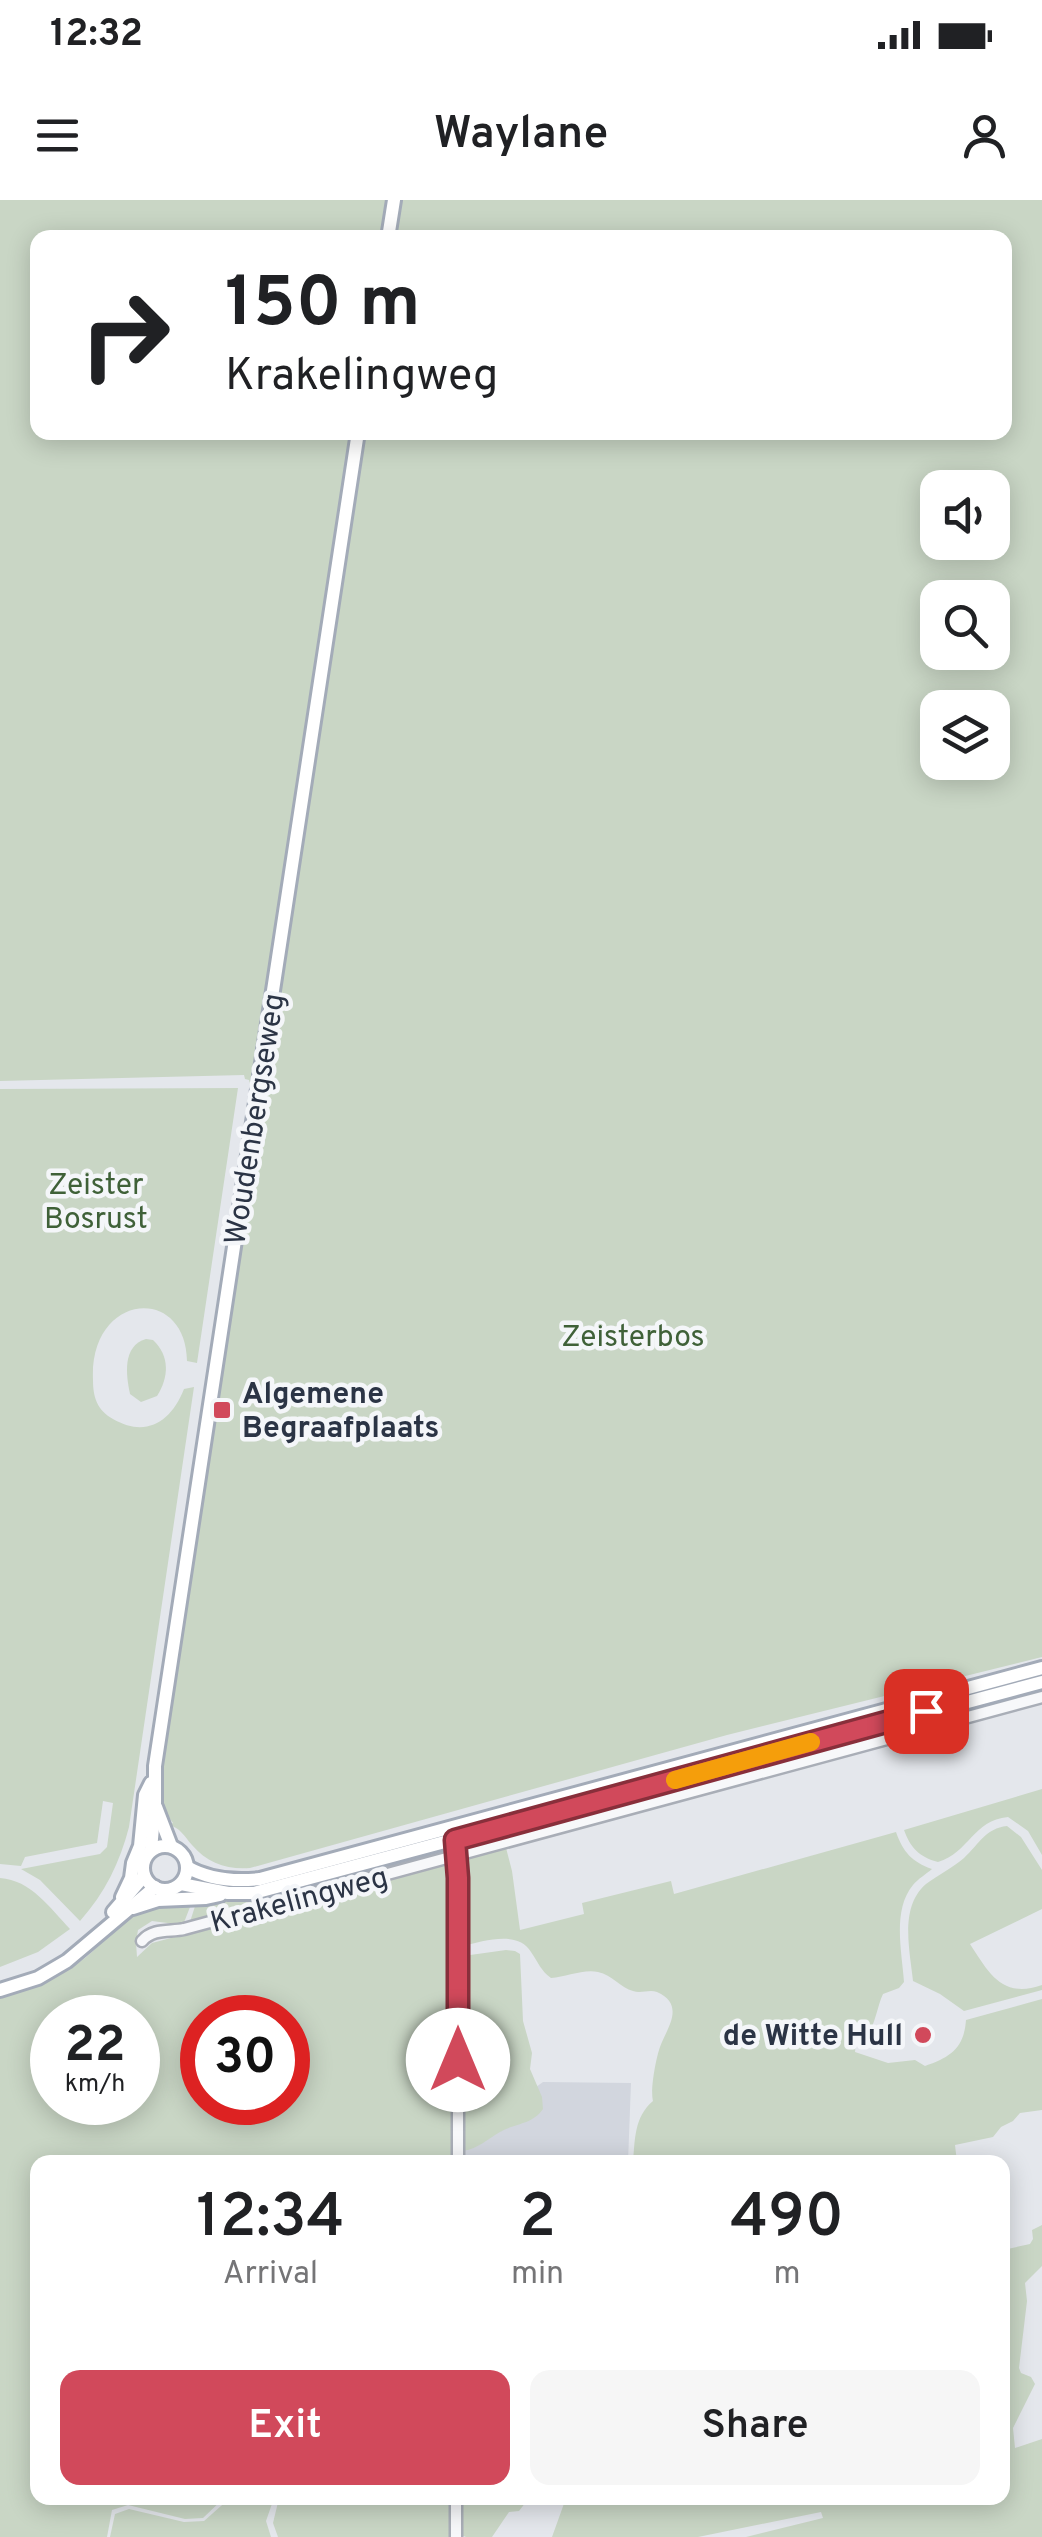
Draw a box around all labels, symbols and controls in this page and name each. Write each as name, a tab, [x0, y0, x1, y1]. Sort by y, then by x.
text: 12:32	[50, 11, 143, 60]
text: Waylane	[434, 107, 608, 164]
icon: menu	[30, 108, 85, 163]
icon: person	[957, 108, 1012, 163]
text: 150 m	[225, 262, 420, 351]
icon: right	[60, 270, 190, 400]
text: Krakelingweg	[225, 349, 498, 406]
map controls	[920, 470, 1010, 780]
button: sound	[920, 470, 1010, 560]
button: search	[920, 580, 1010, 670]
button: layers	[920, 690, 1010, 780]
street label: Woudenbergseweg	[218, 991, 295, 1248]
park label: Zeister Bosrust	[44, 1168, 148, 1239]
park label: Zeisterbos	[561, 1320, 705, 1357]
place label: Algemene Begraafplaats	[242, 1377, 439, 1448]
marker: Algemene Begraafplaats	[211, 1399, 233, 1421]
pin	[884, 1669, 969, 1754]
icon: arrive	[899, 1684, 954, 1739]
street label: Krakelingweg	[207, 1860, 392, 1943]
speed limit sign: 30	[180, 1995, 310, 2125]
position arrow	[406, 2008, 510, 2112]
text: 22	[64, 2016, 126, 2079]
place label: de Witte Hull	[723, 2019, 903, 2056]
marker: de Witte Hull	[912, 2024, 934, 2046]
text: km/h	[65, 2069, 125, 2101]
text: 12:34	[196, 2182, 345, 2258]
text: 2	[519, 2182, 556, 2258]
text: 490	[730, 2182, 844, 2258]
text: Arrival	[223, 2255, 318, 2295]
text: min	[511, 2255, 564, 2295]
text: m	[774, 2255, 801, 2295]
button: Exit	[60, 2370, 510, 2485]
button: Share	[530, 2370, 980, 2485]

